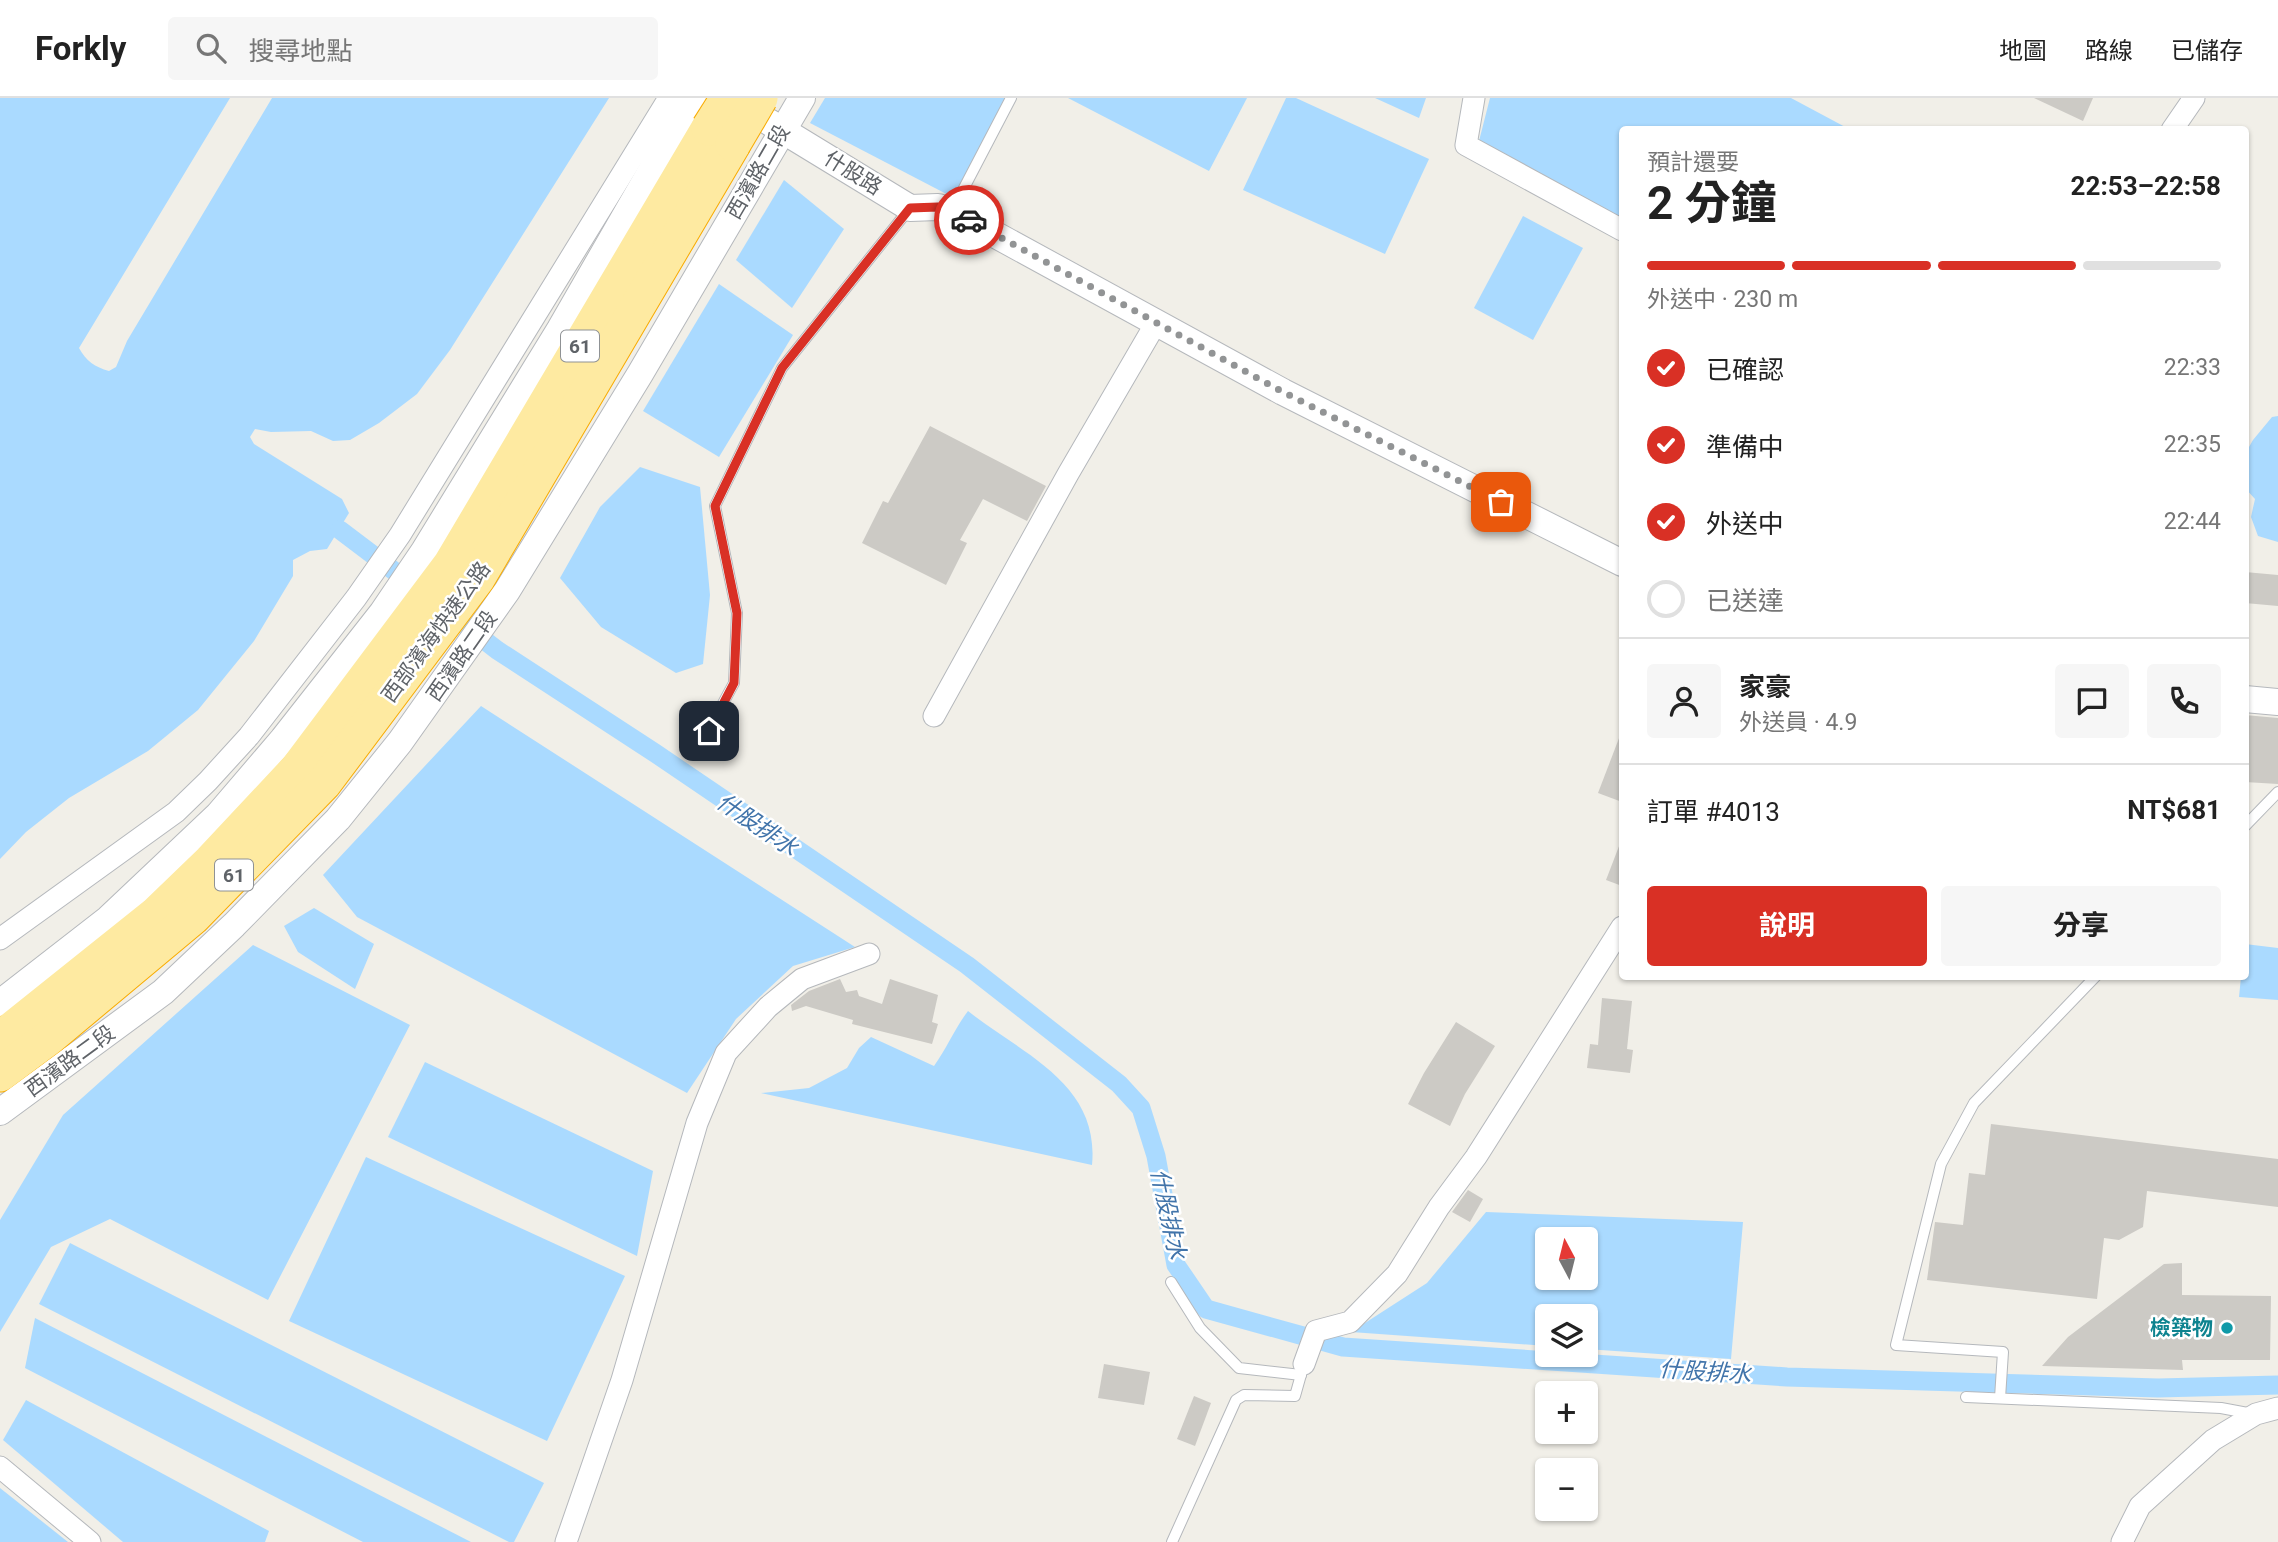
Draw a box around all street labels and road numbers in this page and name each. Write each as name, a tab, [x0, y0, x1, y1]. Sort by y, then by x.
street label: 西濱路二段	[721, 121, 795, 223]
street label: 什股路	[820, 146, 886, 200]
road number: 61	[561, 330, 599, 362]
street label: 西部濱海快速公路	[377, 557, 495, 707]
street label: 西濱路二段	[422, 606, 502, 706]
road number: 61	[215, 860, 253, 890]
street label: 西濱路二段	[20, 1020, 120, 1102]

